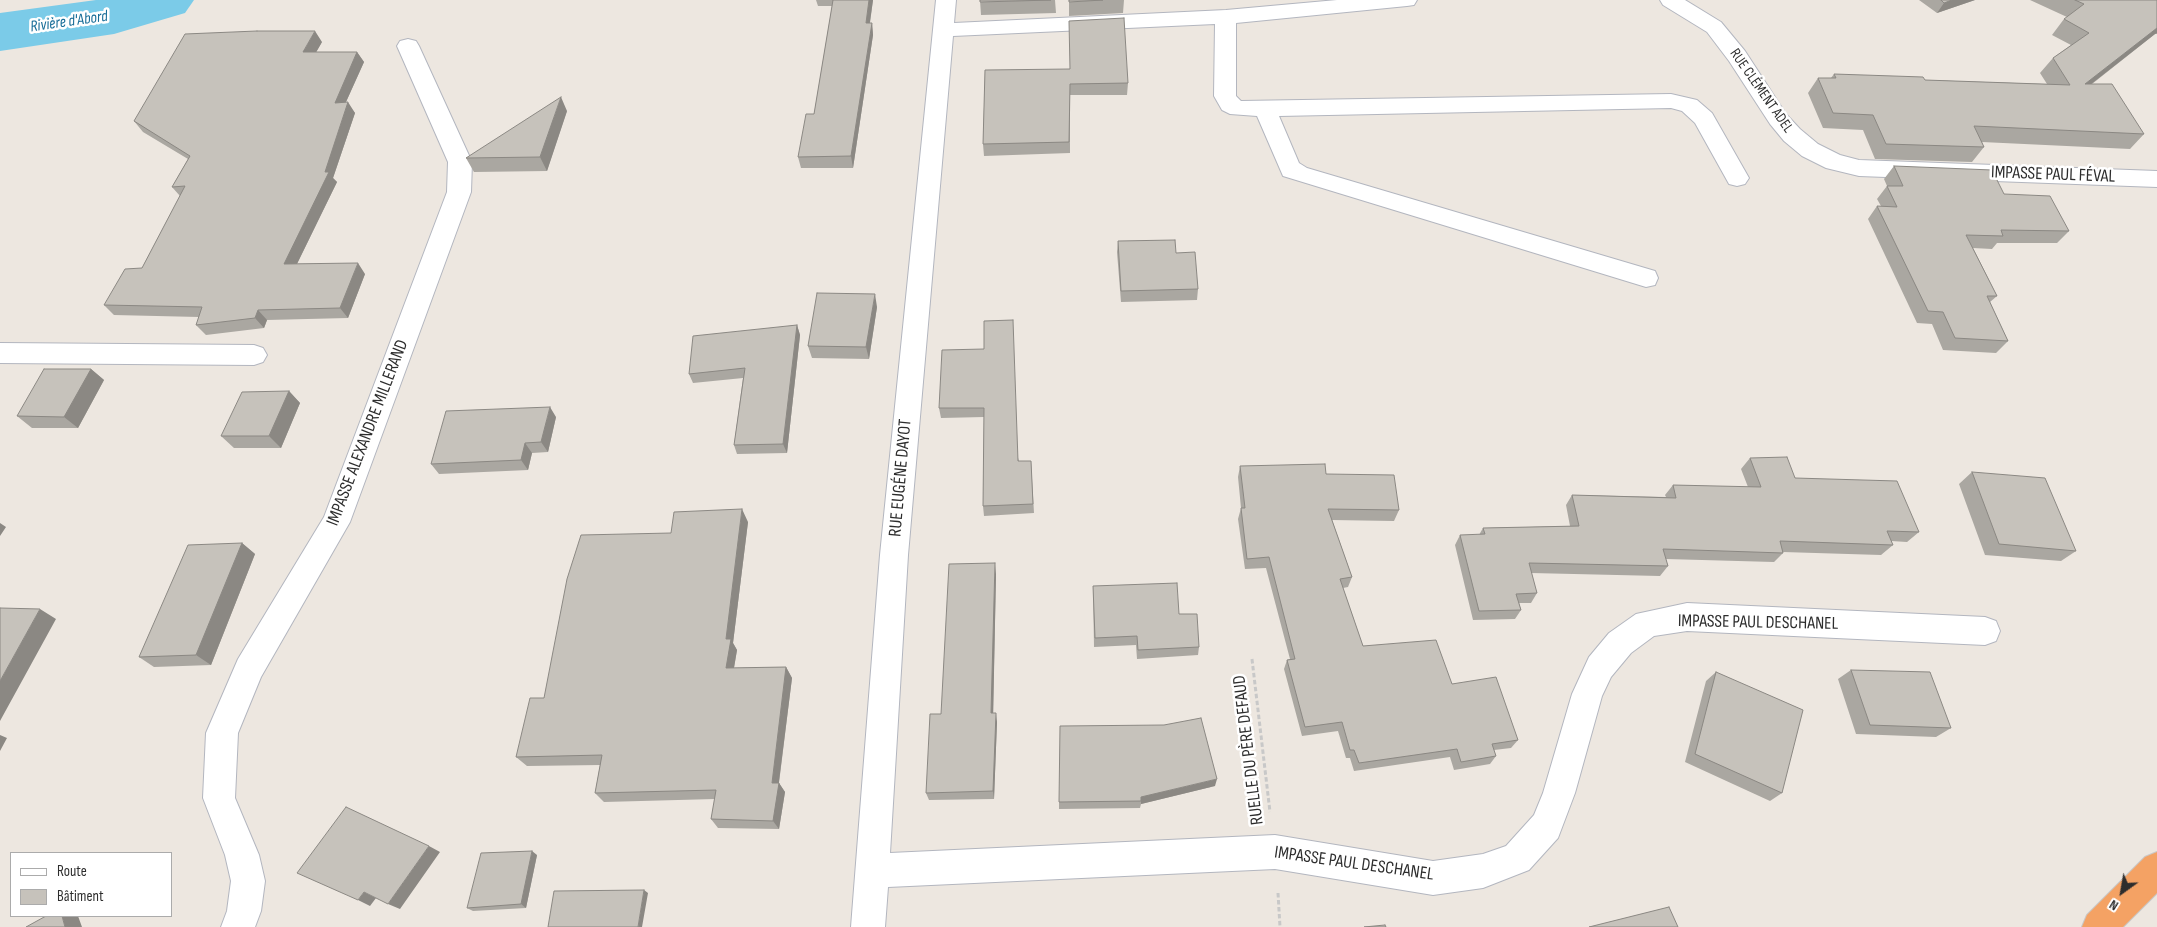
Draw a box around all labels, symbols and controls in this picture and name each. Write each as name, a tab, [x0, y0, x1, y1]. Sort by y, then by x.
water label: Rivière d'Abord	[29, 7, 109, 37]
street label: RUE CLÉMENT ADEL	[1725, 45, 1797, 137]
street label: IMPASSE PAUL FÉVAL	[1991, 162, 2115, 188]
street label: IMPASSE ALEXANDRE MILLERAND	[323, 337, 413, 529]
street label: RUE EUGÉNE DAYOT	[885, 418, 917, 538]
street label: IMPASSE PAUL DESCHANEL	[1678, 611, 1838, 635]
street label: RUELLE DU PÈRE DEFAUD	[1229, 674, 1269, 826]
street label: IMPASSE PAUL DESCHANEL	[1273, 842, 1435, 886]
legend	[10, 852, 172, 917]
text: Route	[57, 862, 87, 881]
north arrow	[2097, 867, 2147, 917]
text: Bâtiment	[57, 887, 104, 906]
text: N	[2106, 896, 2121, 914]

